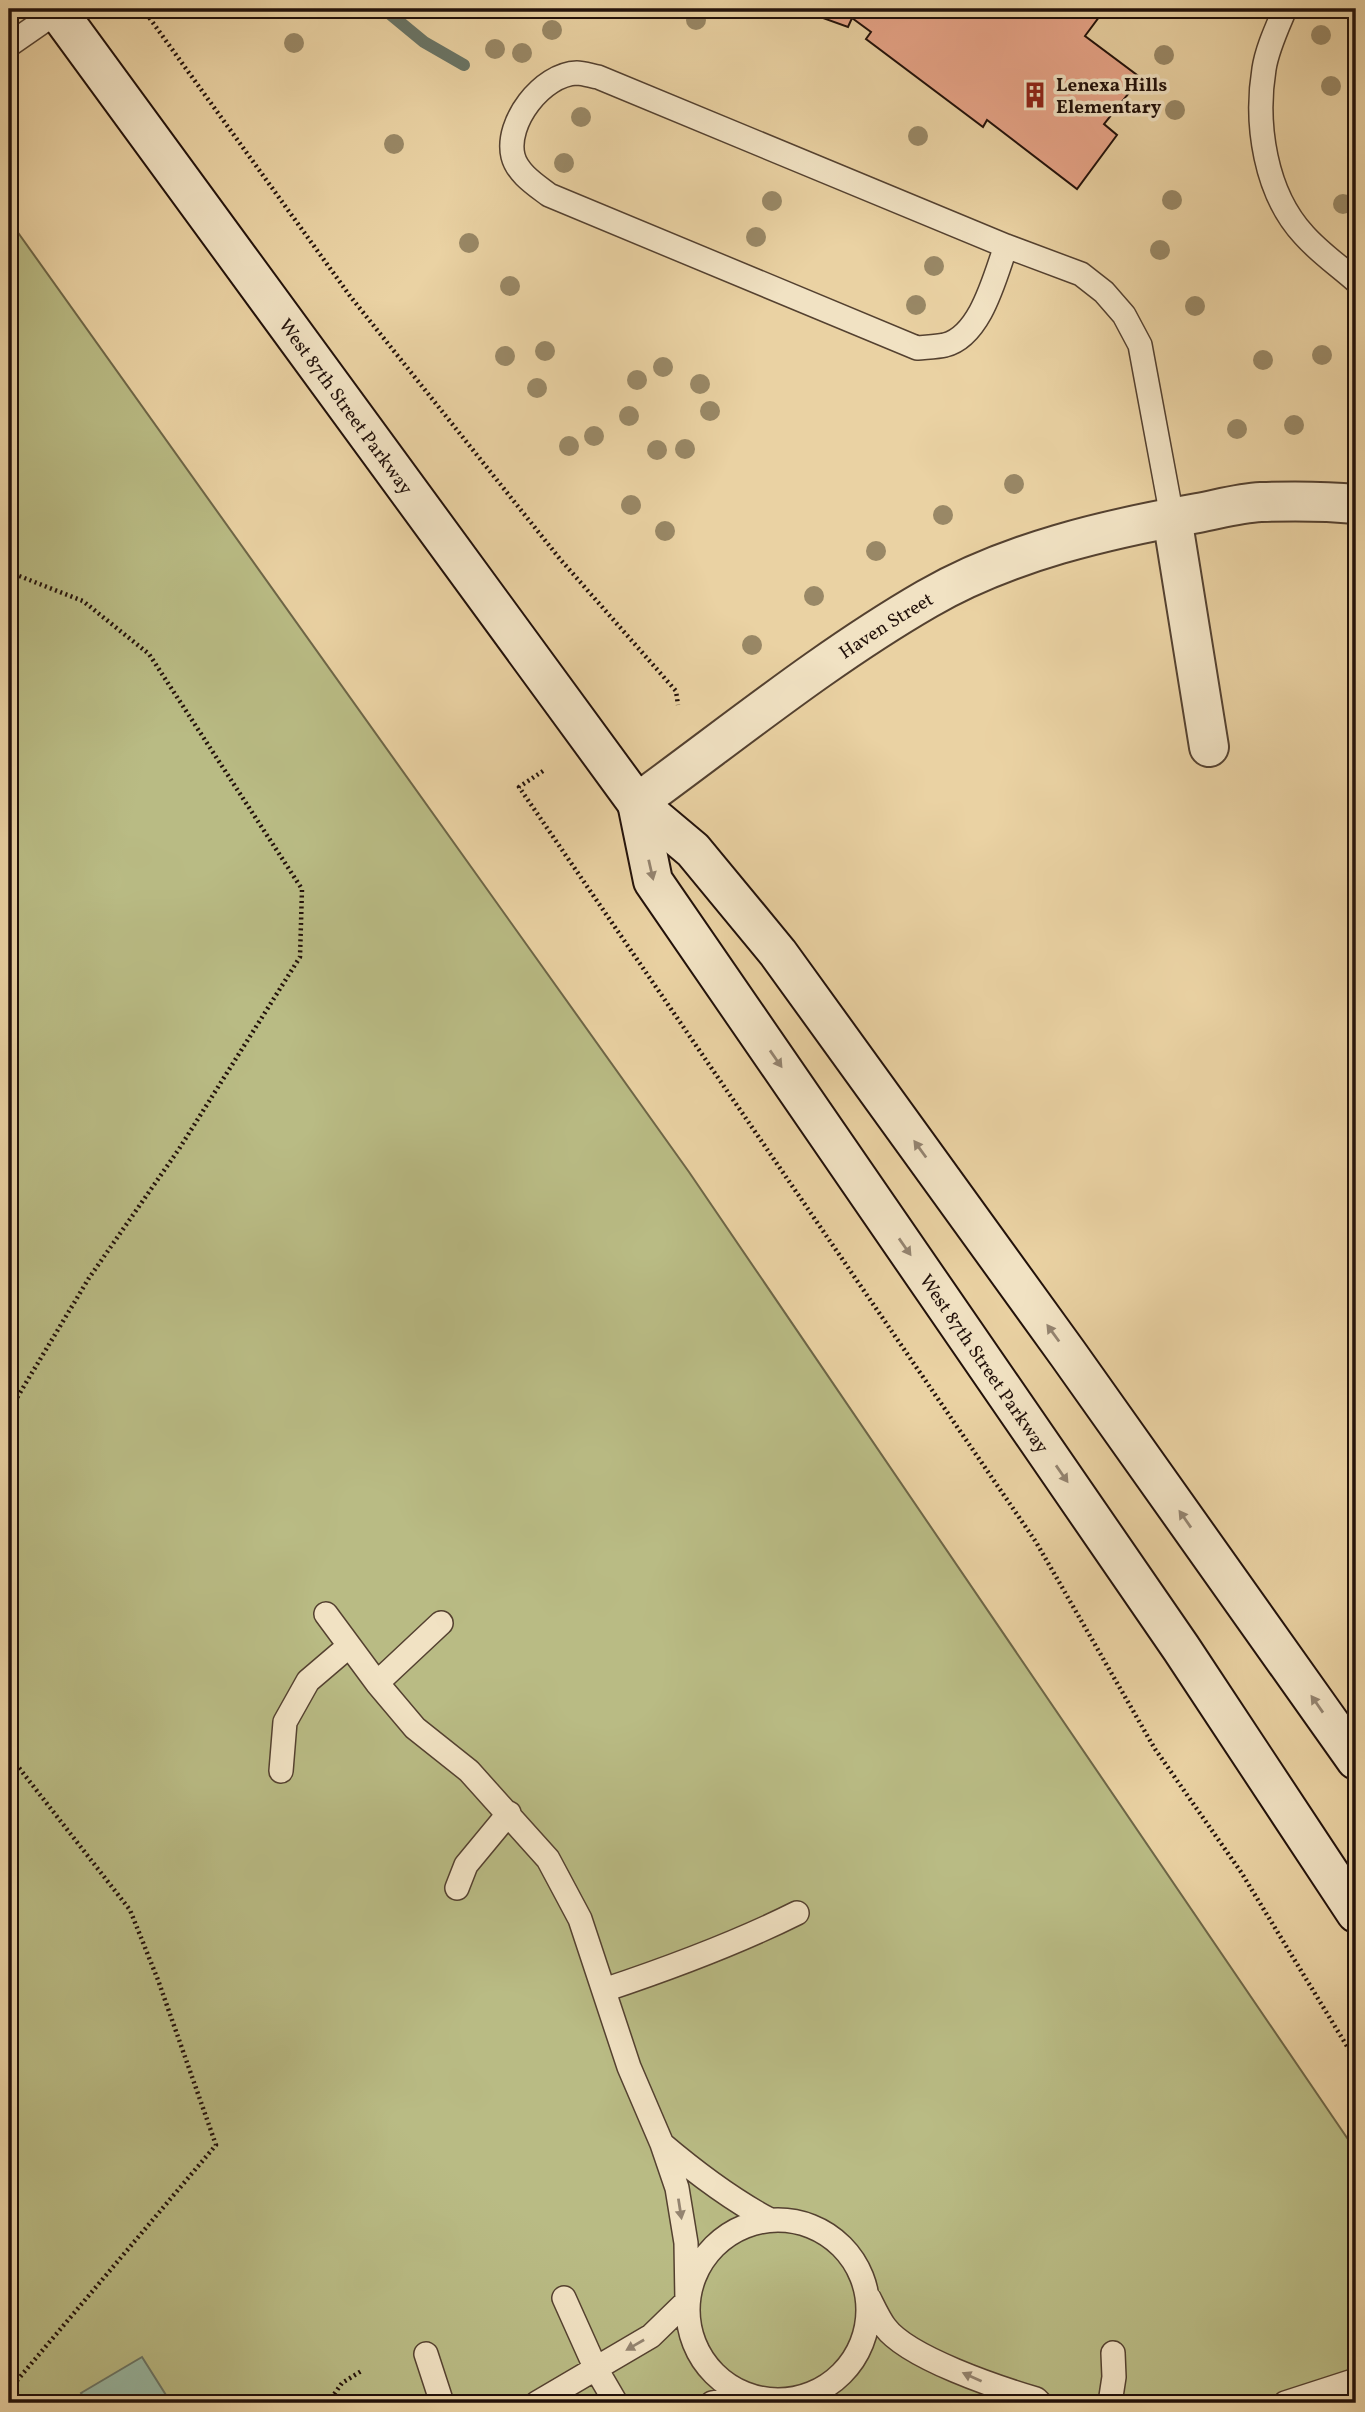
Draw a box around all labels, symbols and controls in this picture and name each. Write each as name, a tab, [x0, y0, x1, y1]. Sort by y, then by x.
place label: Lenexa Hills Elementary	[1056, 73, 1167, 121]
building icon: Lenexa Hills Elementary	[1020, 80, 1050, 110]
street label: West 87th Street Parkway	[272, 314, 418, 501]
street label: Haven Street	[834, 587, 939, 666]
one-way arrow	[646, 859, 657, 881]
one-way arrow	[769, 1050, 783, 1068]
one-way arrow	[913, 1140, 927, 1158]
one-way arrow	[898, 1237, 911, 1256]
street label: West 87th Street Parkway	[912, 1270, 1054, 1459]
one-way arrow	[1046, 1324, 1060, 1342]
one-way arrow	[1055, 1465, 1069, 1483]
one-way arrow	[1178, 1510, 1192, 1528]
one-way arrow	[1310, 1695, 1324, 1713]
one-way arrow	[675, 2198, 686, 2220]
one-way arrow	[625, 2339, 645, 2351]
one-way arrow	[962, 2371, 982, 2383]

